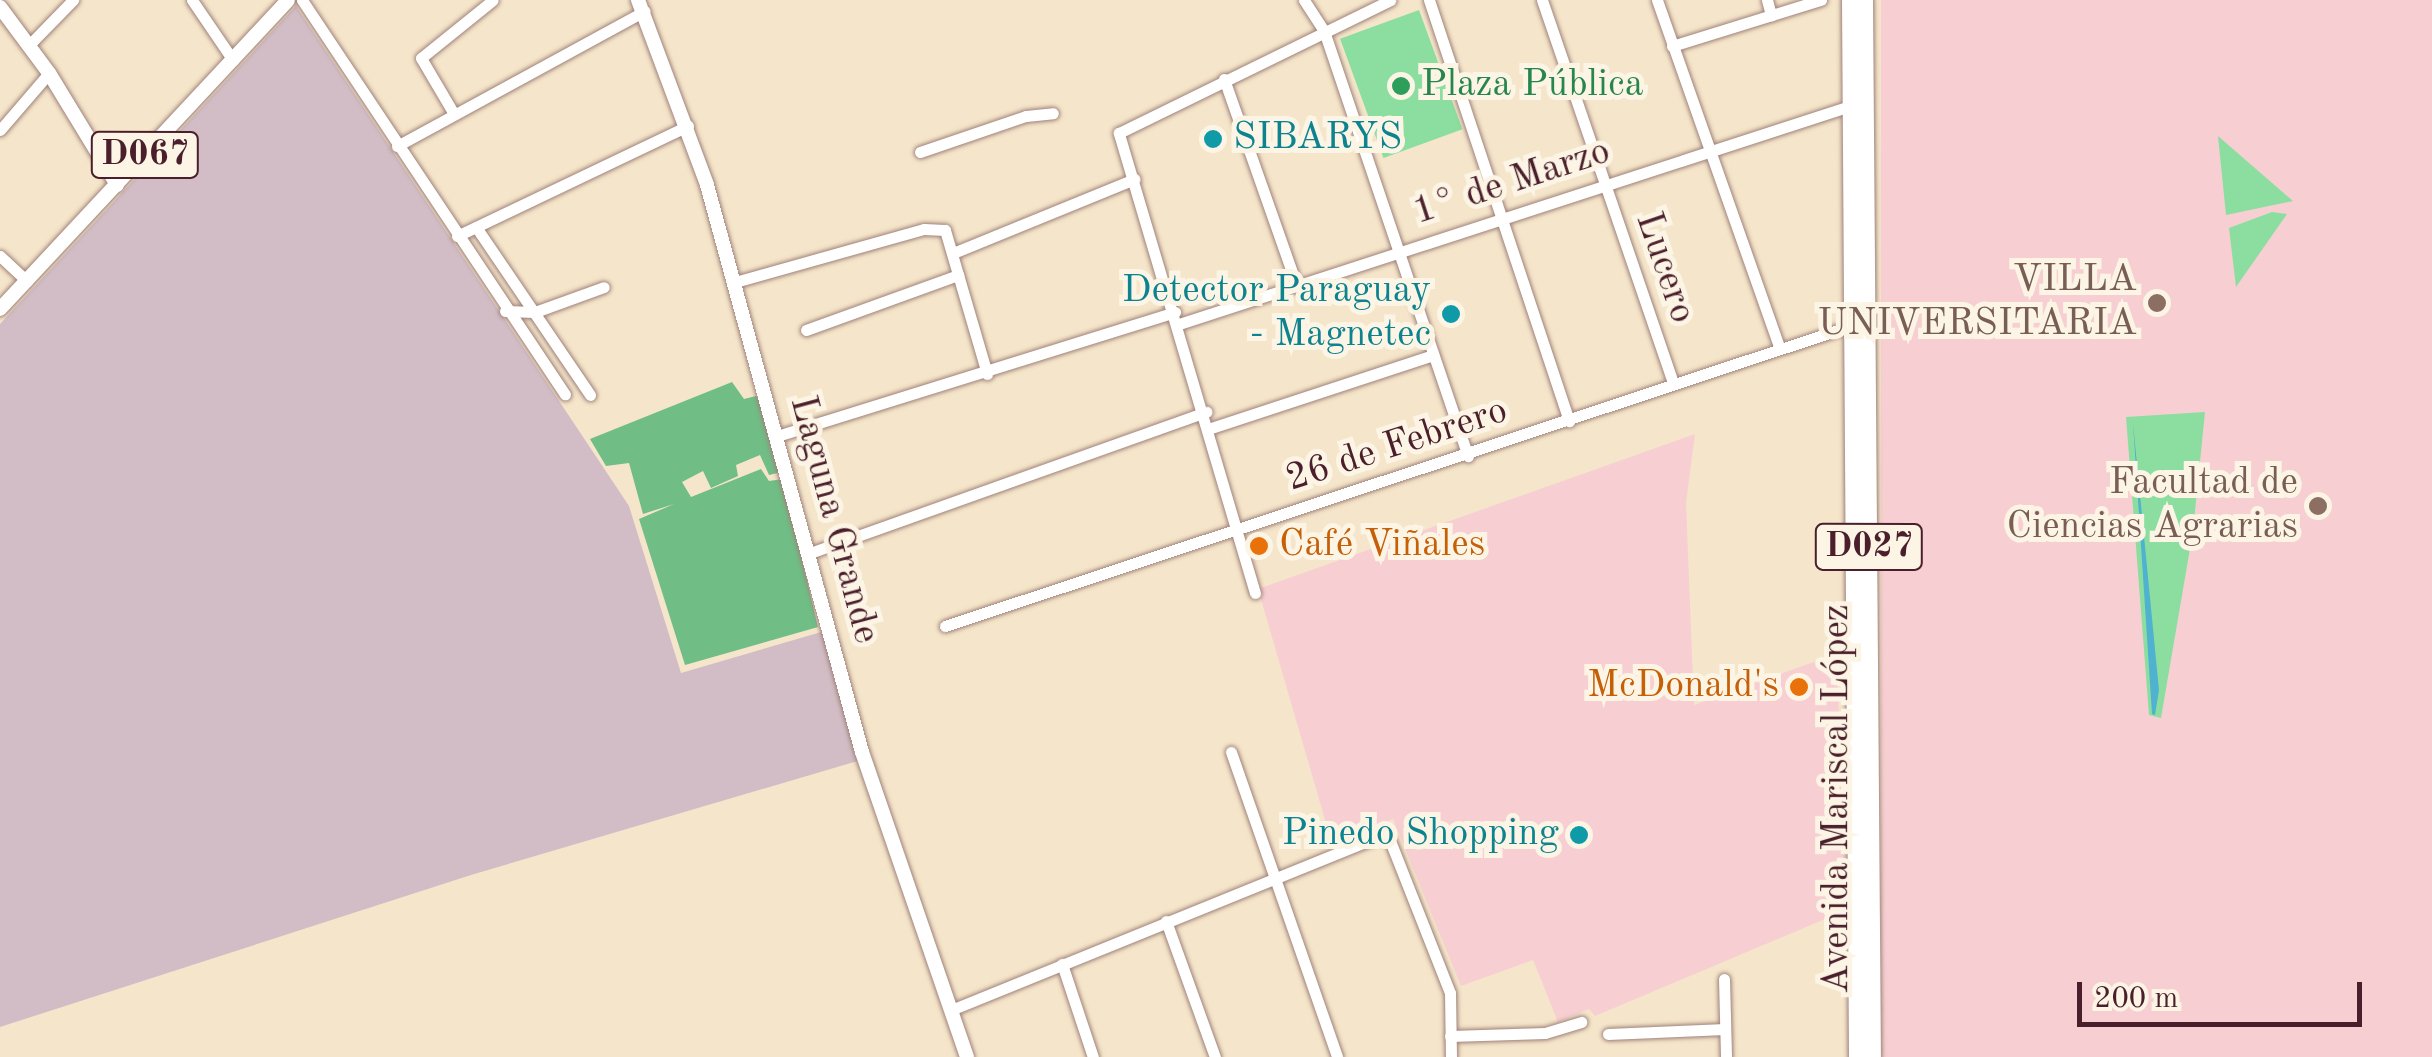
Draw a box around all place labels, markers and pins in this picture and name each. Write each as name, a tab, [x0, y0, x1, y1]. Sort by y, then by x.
place label: Plaza Pública	[1421, 63, 1643, 109]
marker: Plaza Pública	[1390, 75, 1412, 97]
place label: SIBARYS	[1233, 116, 1402, 162]
marker: SIBARYS	[1202, 128, 1224, 150]
place label: VILLA UNIVERSITARIA	[1817, 258, 2137, 348]
place label: Detector Paraguay - Magnetec	[1122, 269, 1431, 358]
marker: VILLA UNIVERSITARIA	[2146, 292, 2168, 314]
marker: Detector Paraguay - Magnetec	[1440, 303, 1462, 325]
place label: Facultad de Ciencias Agrarias	[2007, 461, 2298, 550]
marker: Facultad de Ciencias Agrarias	[2307, 495, 2329, 517]
place label: Café Viñales	[1279, 523, 1485, 569]
marker: Café Viñales	[1248, 535, 1270, 557]
place label: McDonald's	[1587, 664, 1779, 710]
marker: McDonald's	[1788, 676, 1810, 698]
place label: Pinedo Shopping	[1282, 812, 1559, 858]
marker: Pinedo Shopping	[1568, 824, 1590, 846]

